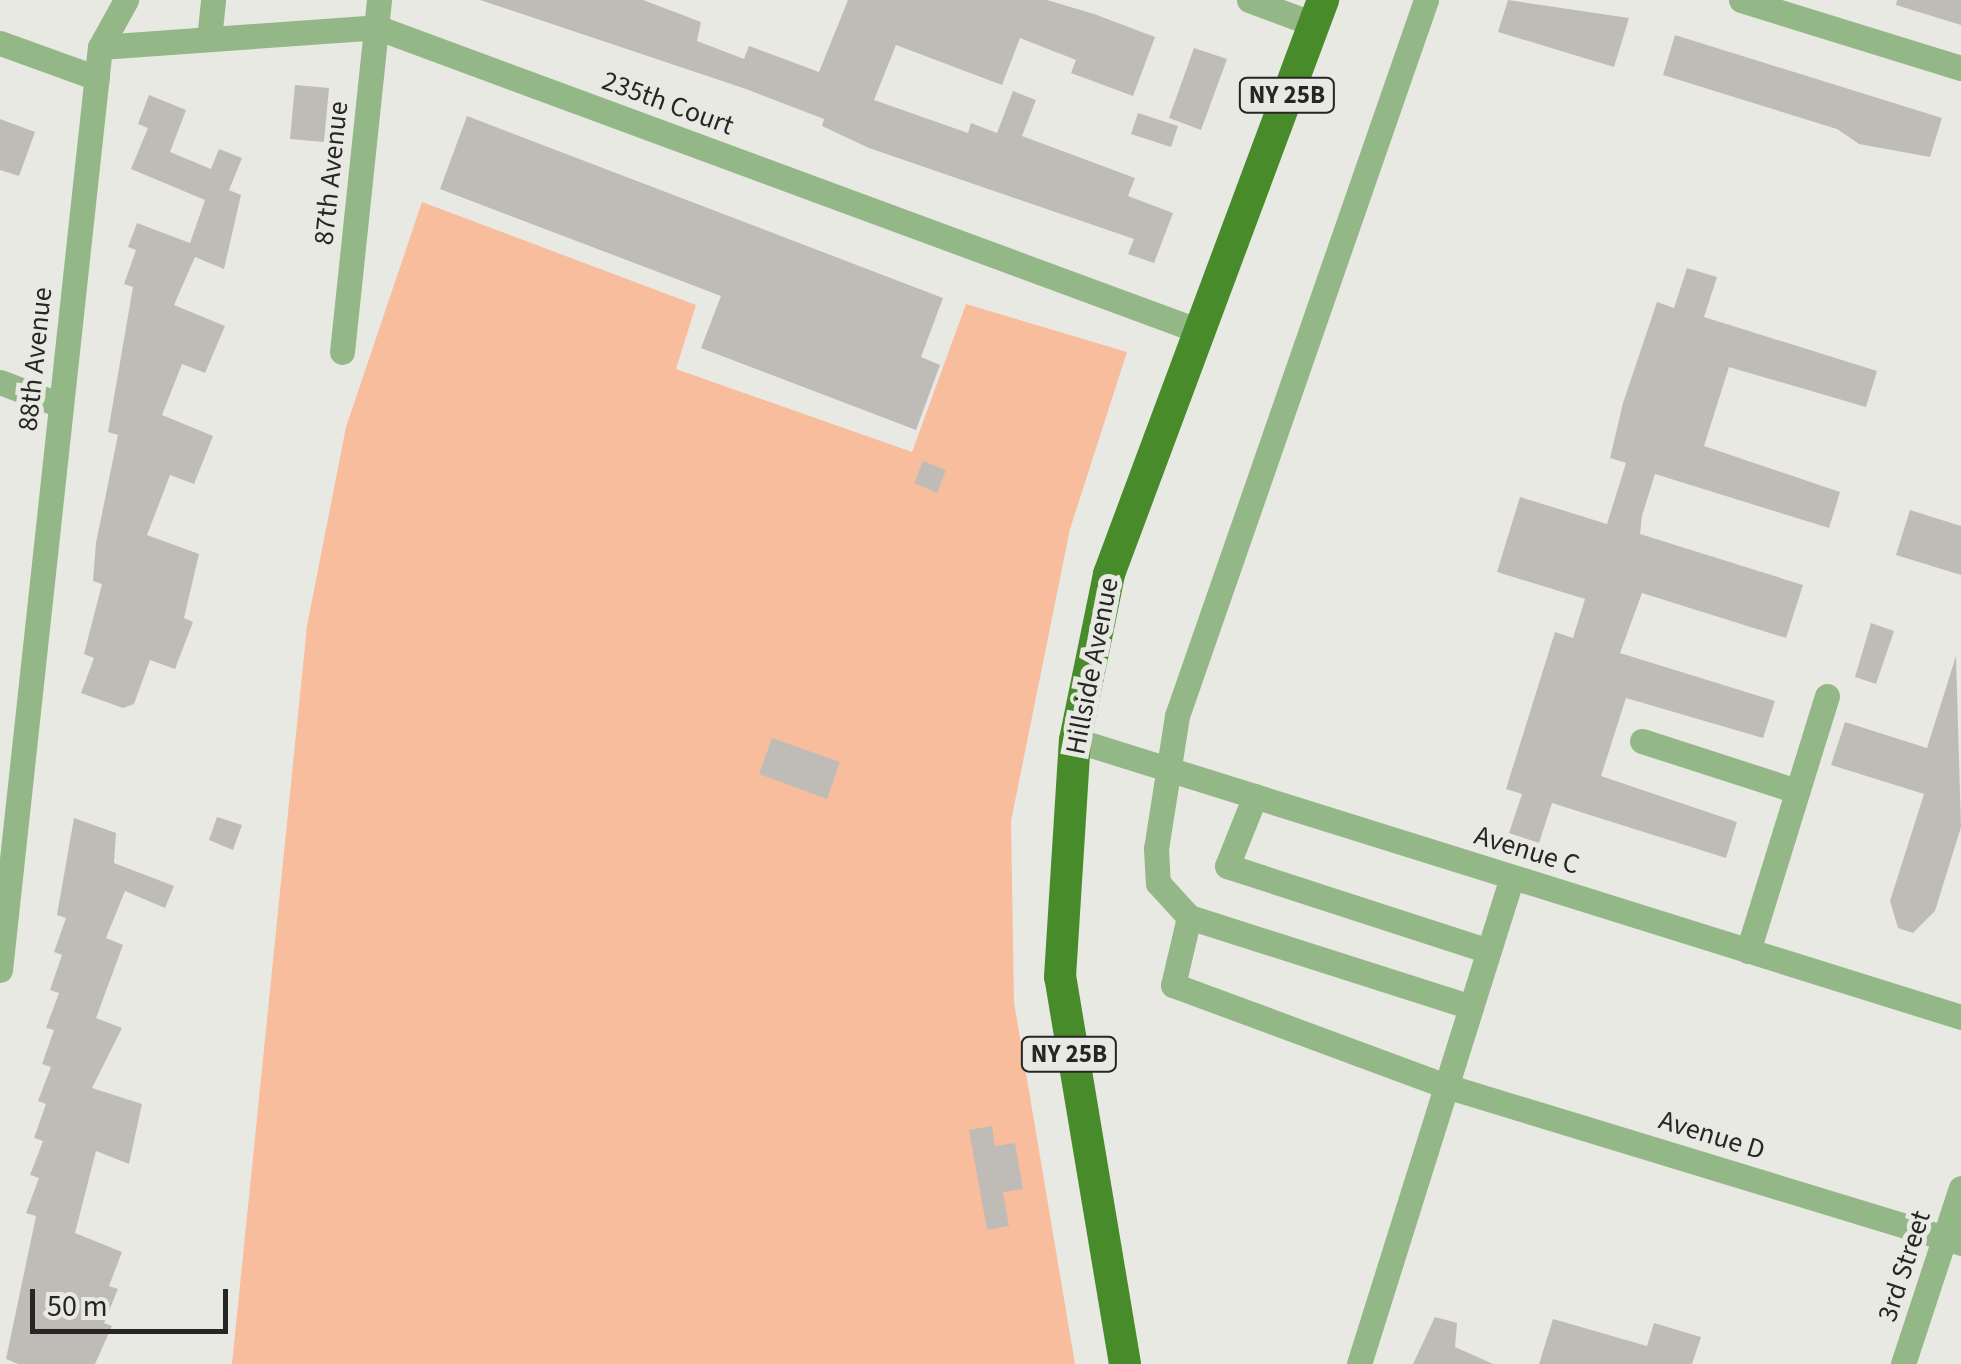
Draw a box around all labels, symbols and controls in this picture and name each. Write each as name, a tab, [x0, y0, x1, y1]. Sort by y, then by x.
street label: 235th Court	[598, 64, 738, 142]
road number: NY 25B	[1237, 75, 1337, 115]
street label: 87th Avenue	[307, 99, 355, 247]
street label: 88th Avenue	[11, 285, 59, 433]
street label: Hillside Avenue	[1058, 575, 1126, 757]
street label: Avenue C	[1471, 818, 1583, 882]
road number: NY 25B	[1019, 1034, 1119, 1074]
street label: Avenue D	[1655, 1103, 1769, 1167]
street label: 3rd Street	[1870, 1206, 1938, 1326]
scale bar	[35, 1269, 232, 1331]
text: 50 m	[47, 1285, 108, 1328]

